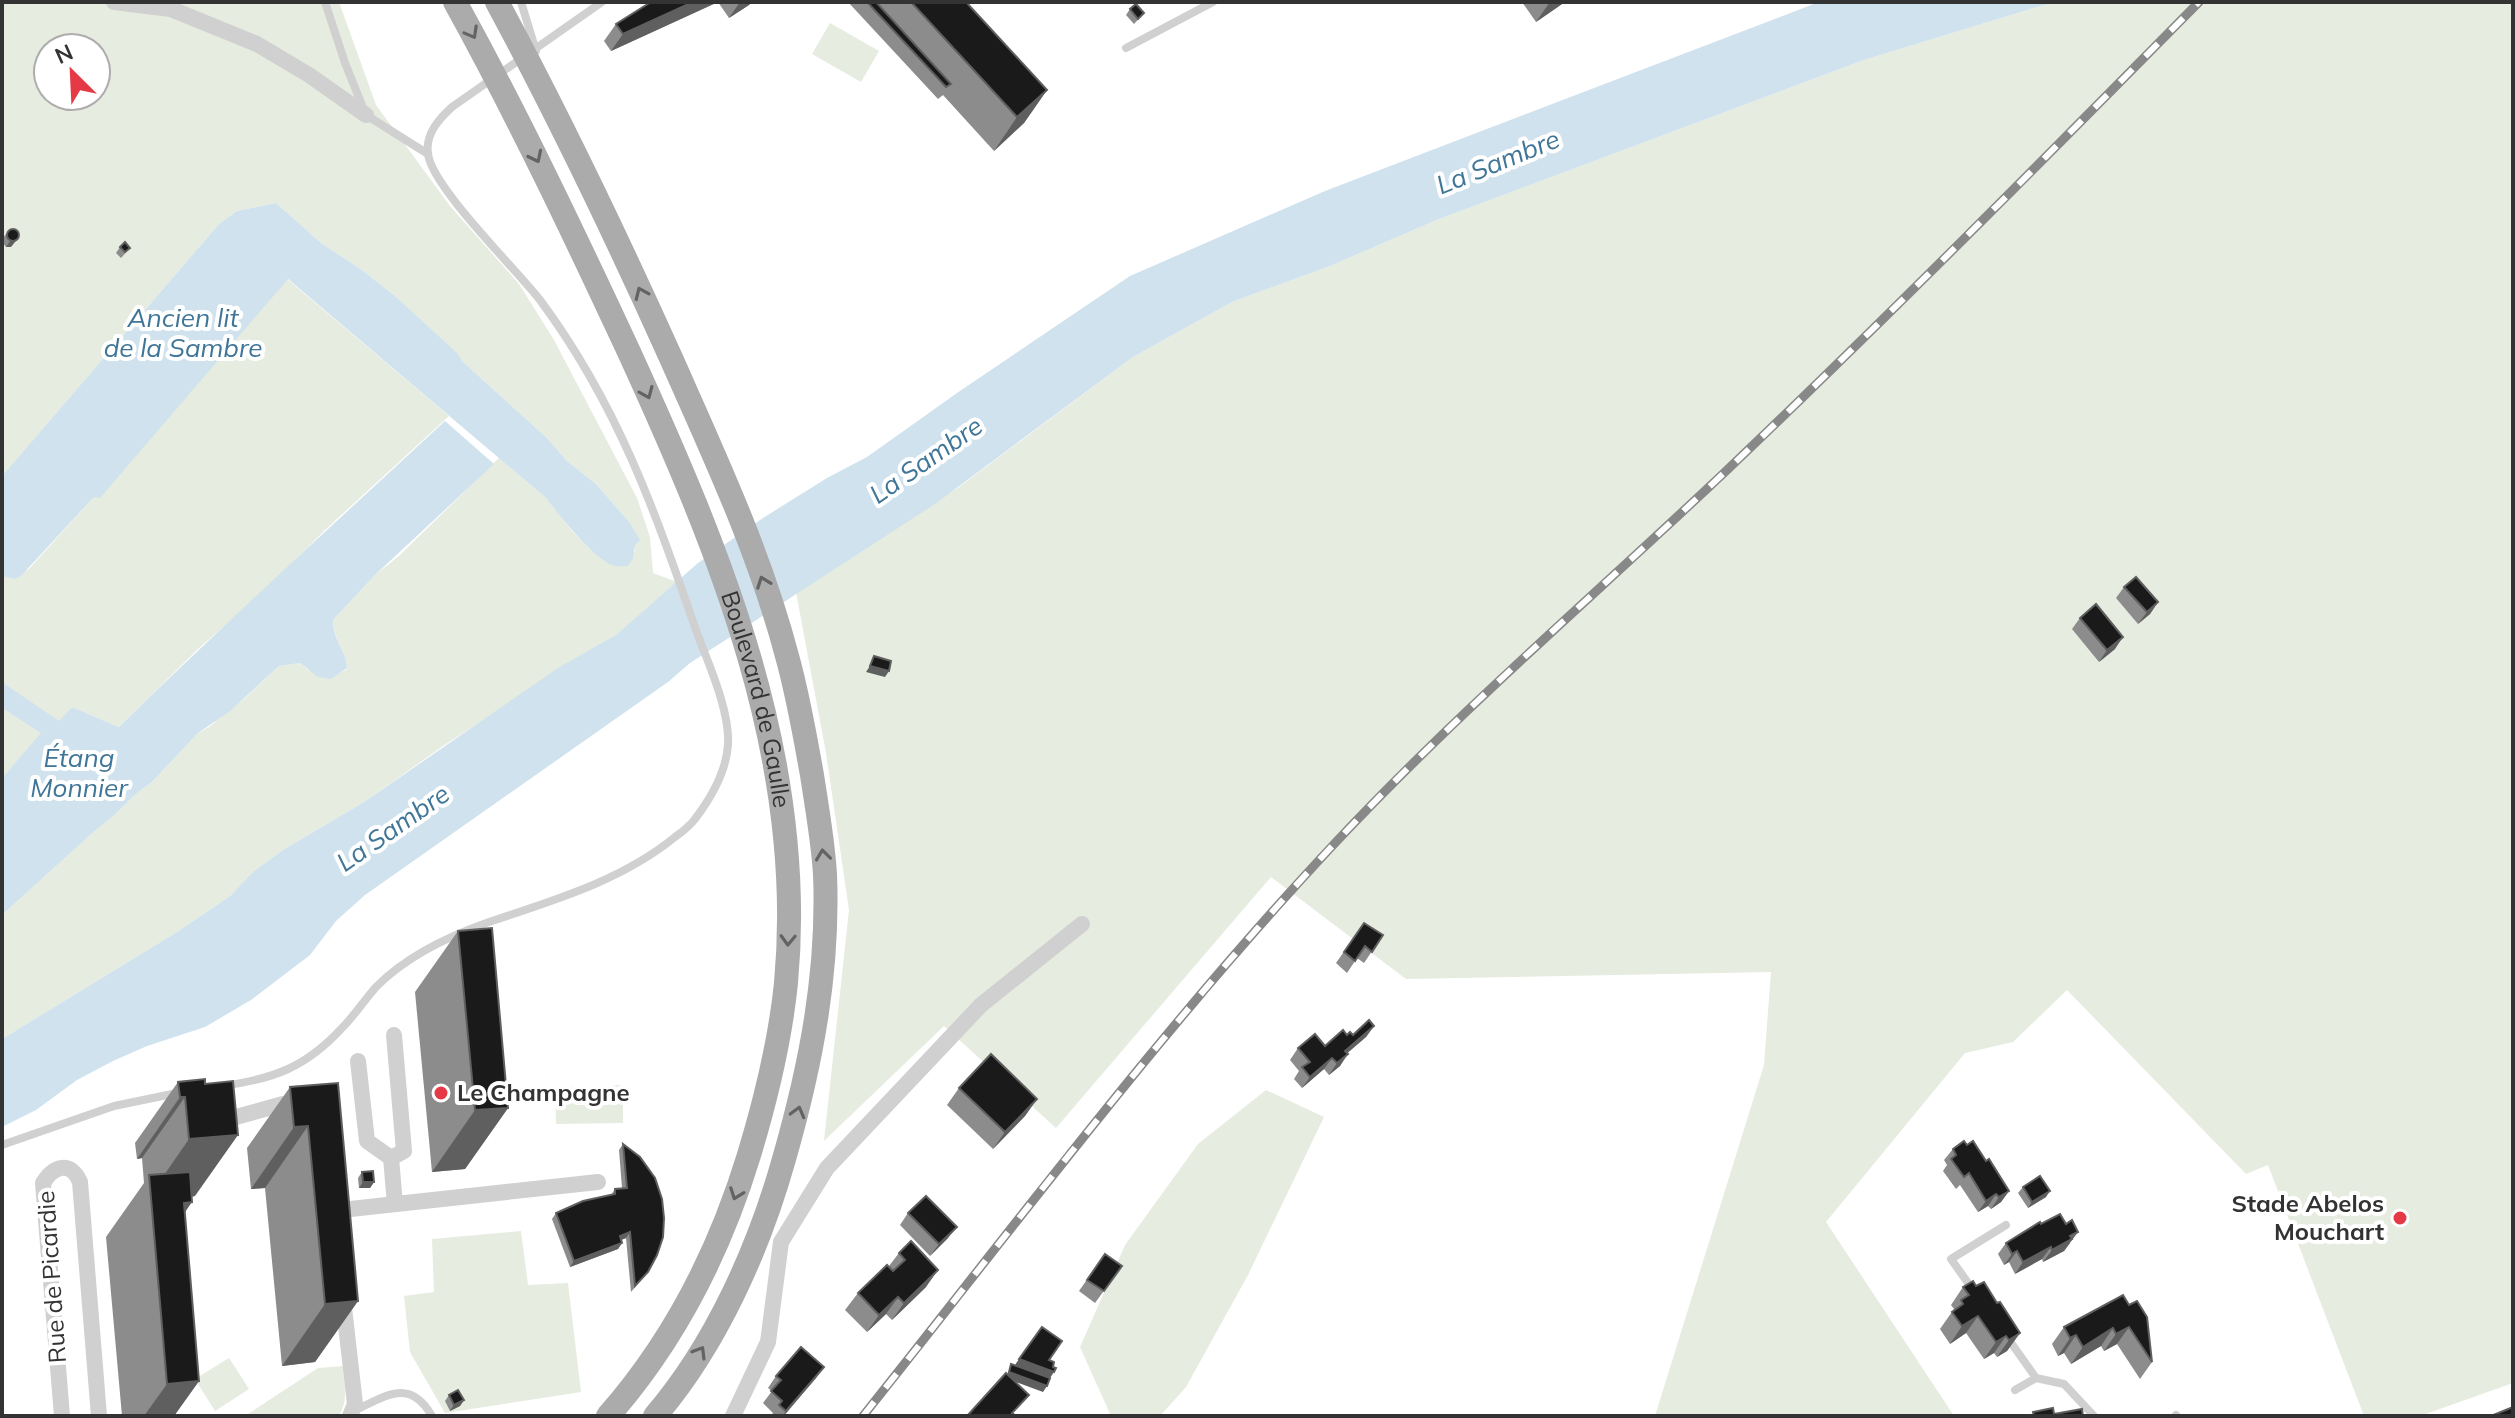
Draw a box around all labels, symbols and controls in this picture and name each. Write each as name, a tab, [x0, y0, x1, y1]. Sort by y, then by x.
one-way arrow	[463, 25, 478, 39]
north arrow	[32, 32, 112, 112]
text: N	[51, 38, 77, 70]
water label: La Sambre	[1431, 122, 1564, 201]
one-way arrow	[527, 149, 542, 164]
one-way arrow	[635, 287, 651, 301]
water label: Ancien lit de la Sambre	[104, 301, 262, 364]
one-way arrow	[637, 385, 653, 399]
water label: La Sambre	[863, 409, 989, 510]
one-way arrow	[756, 576, 773, 590]
street label: Boulevard de Gaulle	[715, 587, 798, 810]
water label: Étang Monnier	[30, 741, 129, 804]
water label: La Sambre	[330, 777, 456, 878]
one-way arrow	[815, 848, 832, 862]
one-way arrow	[779, 934, 797, 947]
place label: Le Champagne	[457, 1077, 630, 1107]
marker: Le Champagne	[432, 1084, 450, 1102]
one-way arrow	[788, 1106, 805, 1120]
one-way arrow	[729, 1186, 745, 1200]
place label: Stade Abelos Mouchart	[2232, 1188, 2384, 1246]
street label: Rue de Picardie	[30, 1190, 72, 1364]
marker: Stade Abelos Mouchart	[2391, 1209, 2409, 1227]
one-way arrow	[690, 1346, 706, 1361]

